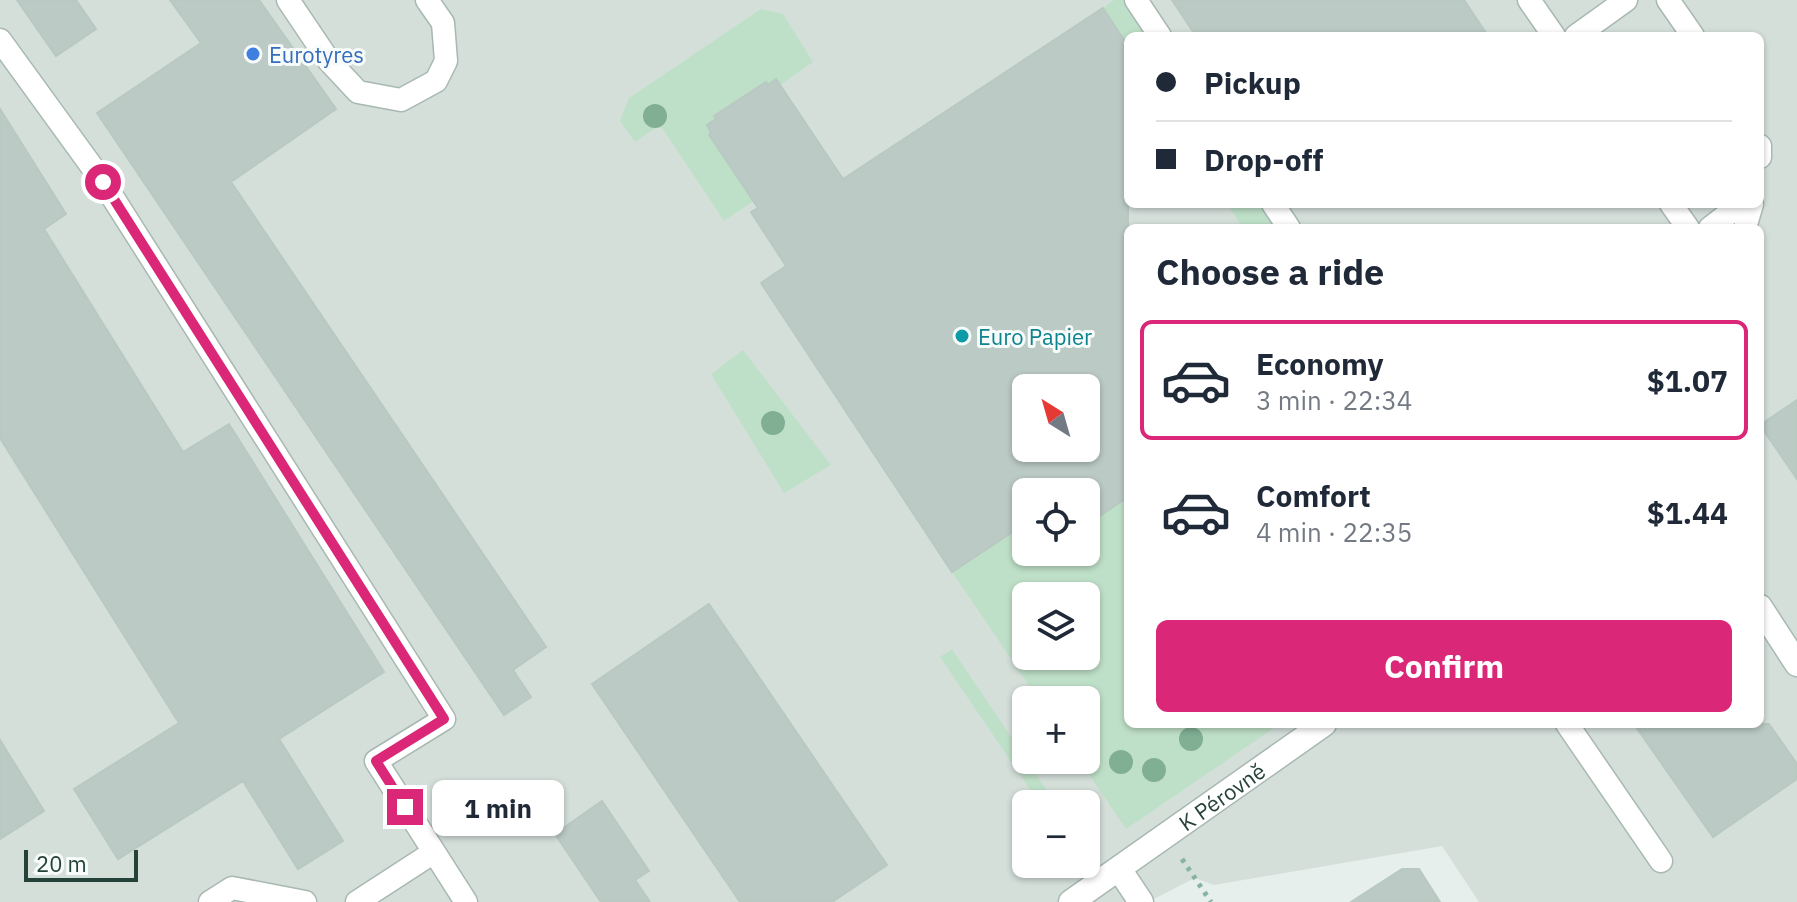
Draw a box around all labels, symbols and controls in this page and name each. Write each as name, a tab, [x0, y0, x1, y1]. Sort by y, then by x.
place label: Eurotyres	[269, 40, 364, 69]
marker: Eurotyres	[244, 45, 262, 63]
text: Pickup	[1204, 63, 1301, 102]
text: Drop-off	[1204, 140, 1323, 179]
route start	[85, 164, 121, 200]
text: Choose a ride	[1156, 248, 1384, 295]
place label: Euro Papier	[978, 322, 1092, 351]
marker: Euro Papier	[953, 327, 971, 345]
icon: car	[1160, 344, 1232, 416]
text: Economy	[1256, 344, 1384, 383]
text: $1.07	[1647, 361, 1728, 400]
north arrow	[1012, 374, 1100, 462]
map controls	[1012, 374, 1100, 878]
text: 3 min · 22:34	[1256, 383, 1412, 417]
icon: car	[1160, 476, 1232, 548]
text: Comfort	[1256, 476, 1371, 515]
button: locate	[1012, 478, 1100, 566]
text: $1.44	[1647, 493, 1728, 532]
text: 4 min · 22:35	[1256, 515, 1412, 549]
button: layers	[1012, 582, 1100, 670]
button: Confirm	[1156, 620, 1732, 712]
button: +	[1012, 686, 1100, 774]
street label: K Pérovně	[1172, 756, 1271, 837]
callout: 1 min	[433, 779, 565, 835]
route end	[387, 789, 423, 825]
button: −	[1012, 790, 1100, 878]
text: 1 min	[464, 791, 532, 825]
scale bar	[24, 846, 138, 882]
text: 20 m	[36, 849, 87, 878]

